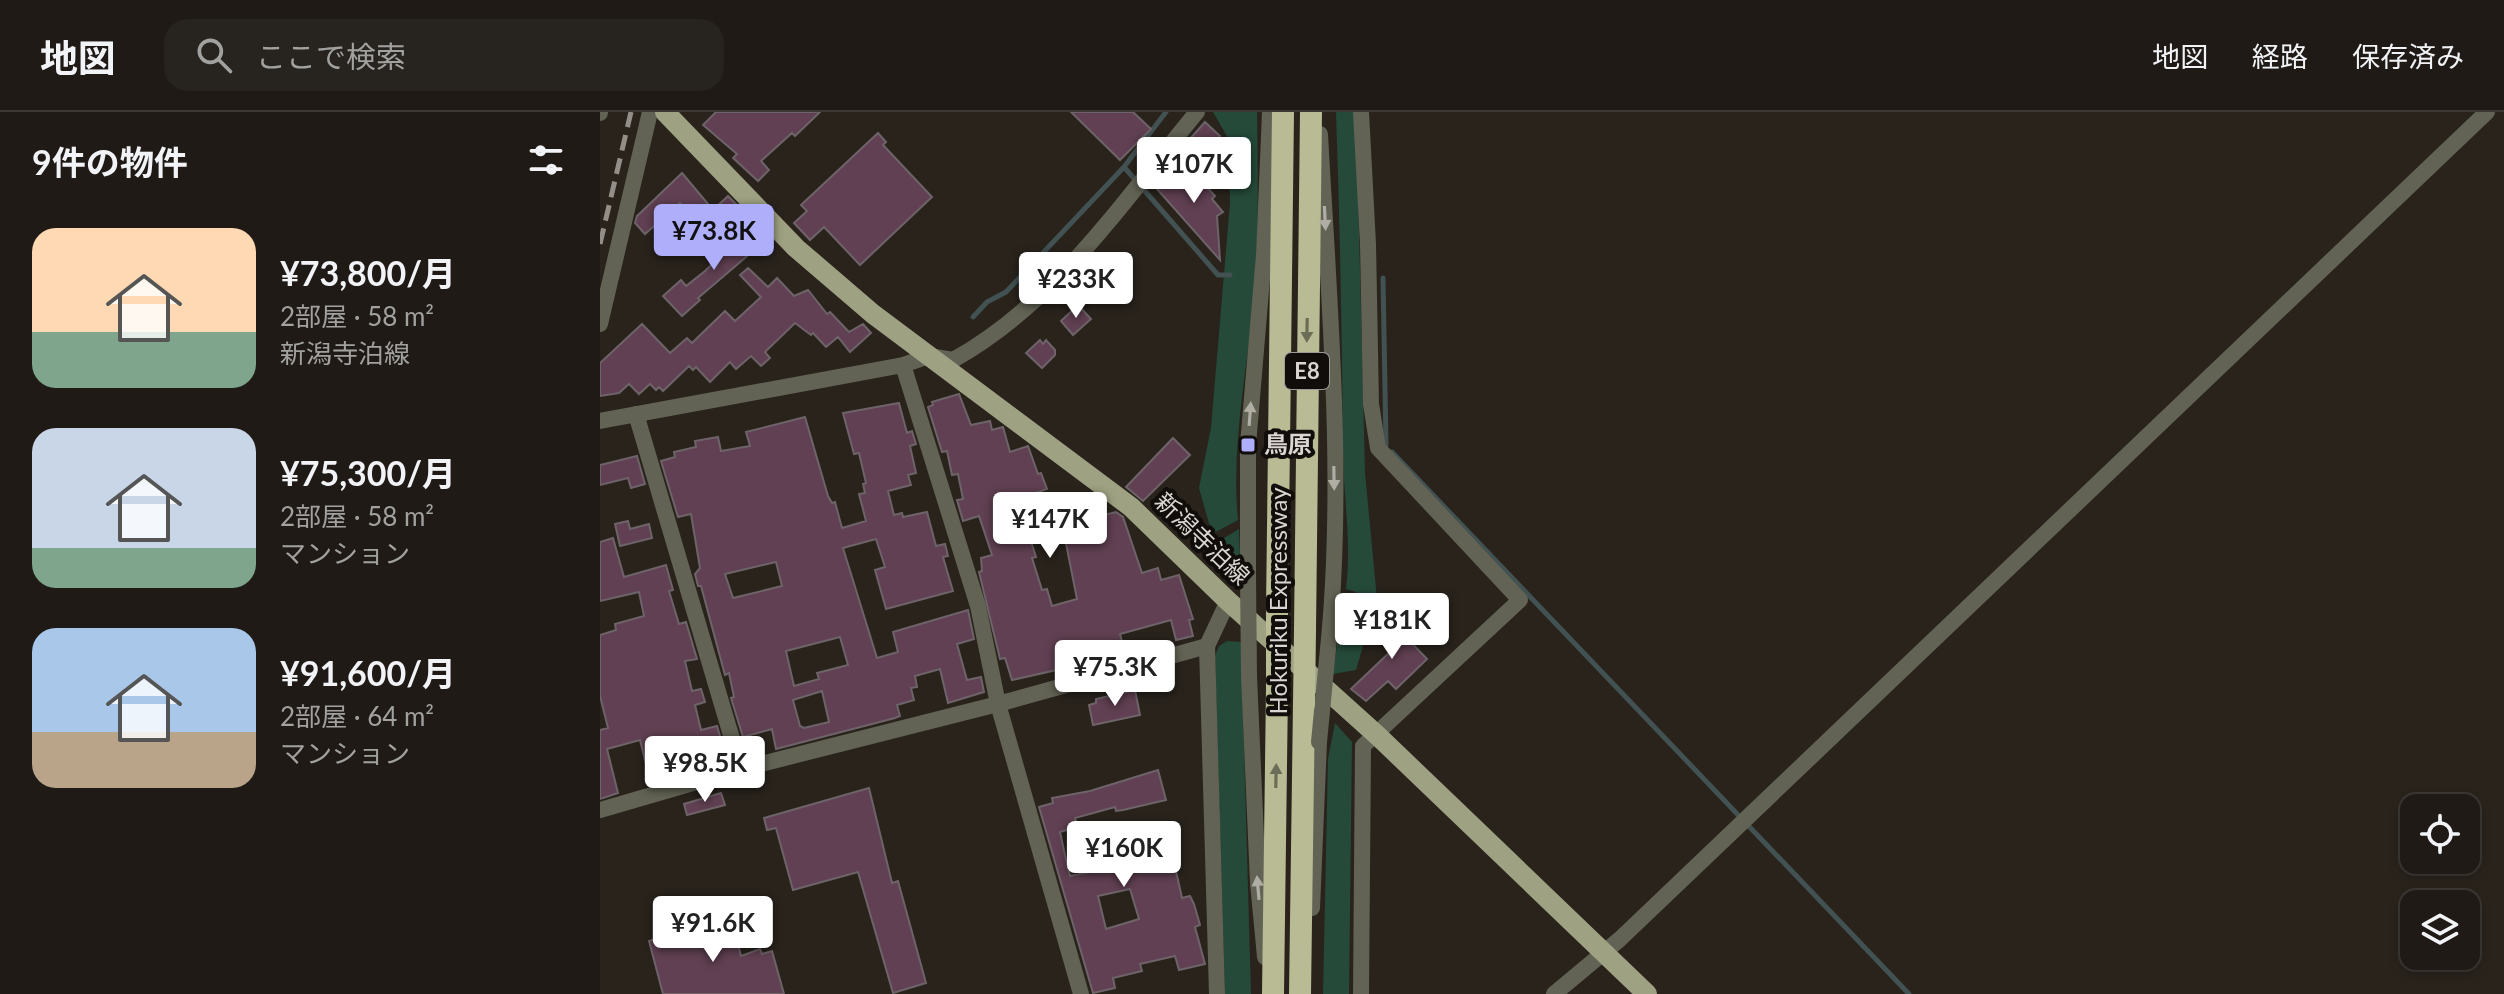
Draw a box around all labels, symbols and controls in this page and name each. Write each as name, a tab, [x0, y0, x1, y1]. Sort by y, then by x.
search box	[164, 19, 724, 91]
icon: search	[192, 33, 236, 77]
text: 地図	[40, 34, 116, 80]
text: ここで検索	[256, 38, 406, 74]
text: 地図	[2152, 39, 2208, 73]
text: 経路	[2252, 39, 2308, 73]
text: 保存済み	[2352, 39, 2464, 73]
pin: ¥107K	[1138, 137, 1250, 205]
icon: filters	[524, 138, 568, 182]
text: 9件の物件	[32, 141, 188, 182]
text: ¥107K	[1155, 147, 1233, 179]
pin: ¥73.8K	[649, 204, 779, 272]
one-way arrow	[1318, 206, 1331, 231]
text: ¥73.8K	[672, 214, 756, 246]
text: ¥73,800/月	[280, 252, 456, 293]
pin: ¥233K	[1020, 252, 1132, 320]
icon: home	[96, 260, 192, 356]
text: ¥233K	[1037, 262, 1115, 294]
text: 2部屋 · 58 m²	[280, 300, 434, 332]
one-way arrow	[1301, 318, 1314, 343]
text: 新潟寺泊線	[280, 337, 410, 369]
road number: E8	[1285, 353, 1329, 389]
one-way arrow	[1244, 401, 1257, 426]
place label: 鳥原	[1264, 429, 1312, 458]
marker: 鳥原	[1239, 436, 1257, 454]
text: ¥75,300/月	[280, 452, 456, 493]
icon: home	[96, 460, 192, 556]
one-way arrow	[1328, 466, 1340, 491]
street label: 新潟寺泊線	[1150, 486, 1256, 590]
street label: Hokuriku Expressway	[1263, 487, 1292, 715]
pin: ¥147K	[994, 492, 1106, 560]
text: 2部屋 · 58 m²	[280, 500, 434, 532]
text: ¥147K	[1011, 502, 1089, 534]
text: マンション	[280, 537, 410, 569]
pin: ¥181K	[1336, 593, 1448, 661]
text: ¥181K	[1353, 603, 1431, 635]
pin: ¥75.3K	[1050, 640, 1180, 708]
text: ¥75.3K	[1073, 650, 1157, 682]
text: ¥91,600/月	[280, 652, 456, 693]
icon: home	[96, 660, 192, 756]
text: 2部屋 · 64 m²	[280, 700, 434, 732]
pin: ¥98.5K	[640, 736, 770, 804]
text: マンション	[280, 737, 410, 769]
text: ¥98.5K	[663, 746, 747, 778]
one-way arrow	[1270, 763, 1282, 788]
map controls	[2400, 794, 2480, 970]
button: locate	[2400, 794, 2480, 874]
pin: ¥160K	[1068, 821, 1180, 889]
text: ¥160K	[1085, 831, 1163, 863]
one-way arrow	[1251, 876, 1264, 901]
button: layers	[2400, 890, 2480, 970]
pin: ¥91.6K	[648, 896, 778, 964]
text: ¥91.6K	[671, 906, 755, 938]

